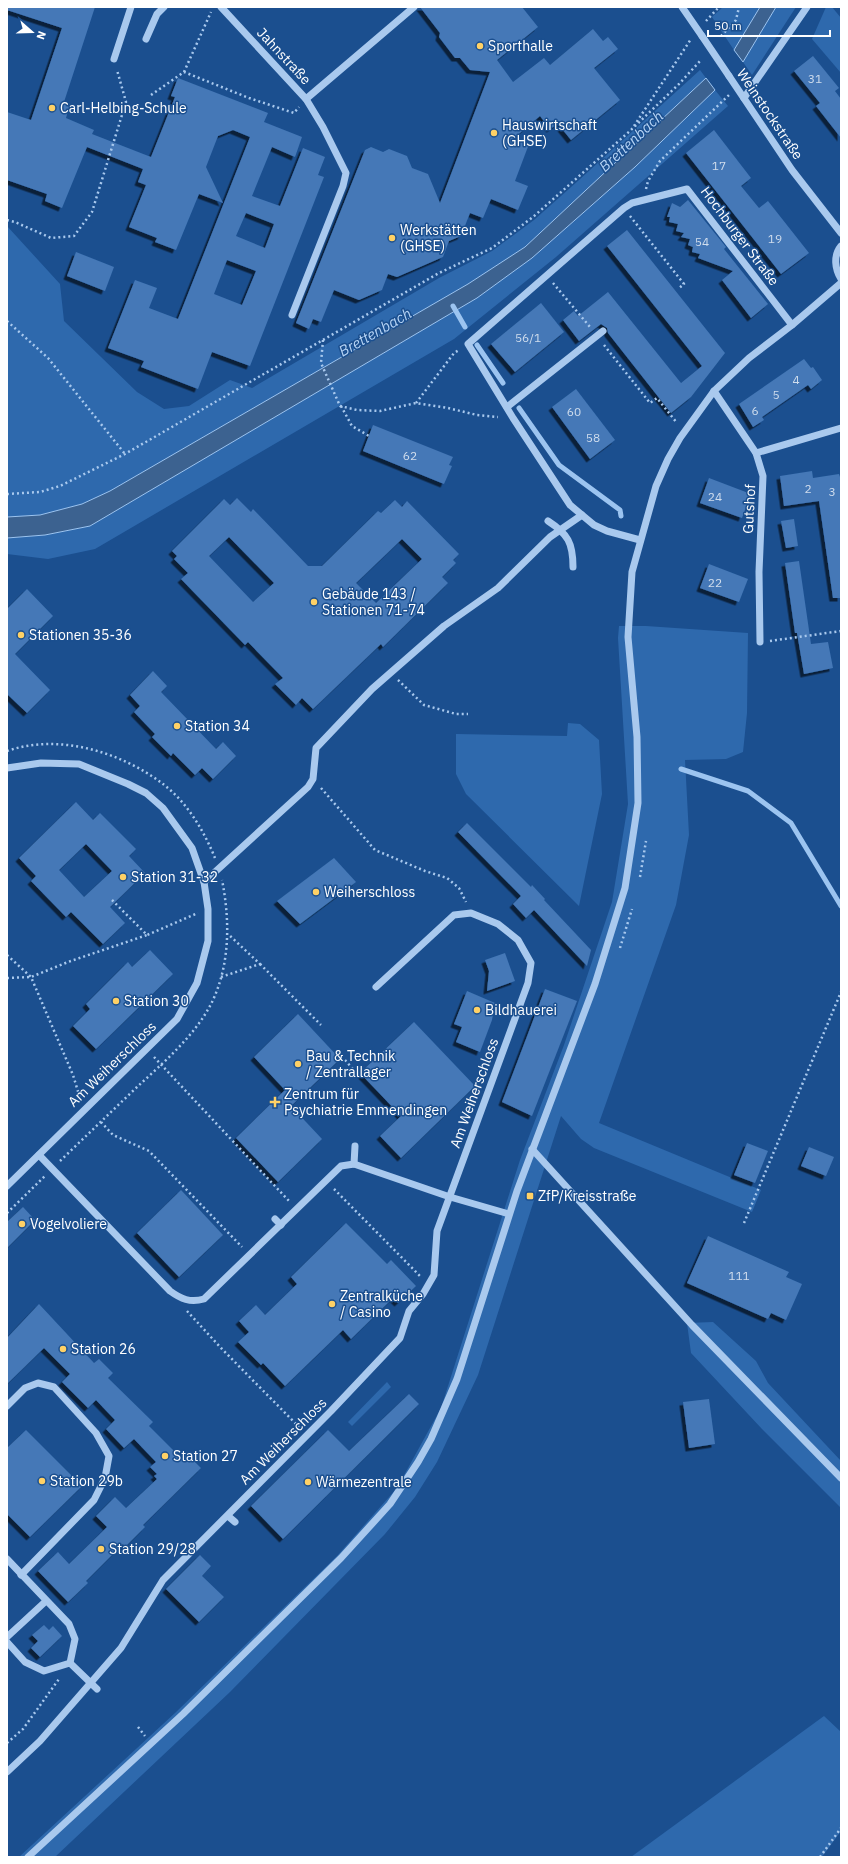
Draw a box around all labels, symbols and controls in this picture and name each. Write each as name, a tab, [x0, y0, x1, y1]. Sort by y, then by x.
north arrow	[12, 12, 52, 52]
scale bar	[708, 12, 830, 38]
text: 50 m	[714, 18, 742, 33]
street label: Jahnstraße	[253, 24, 315, 88]
text: N	[33, 29, 49, 42]
place label: Sporthalle	[488, 37, 553, 55]
marker: Sporthalle	[475, 41, 485, 51]
street label: Weinstockstraße	[733, 65, 807, 163]
house number: 31	[808, 71, 822, 86]
place label: Carl-Helbing-Schule	[60, 99, 187, 117]
marker: Carl-Helbing-Schule	[47, 103, 57, 113]
water label: Brettenbach	[595, 106, 667, 176]
place label: Hauswirtschaft (GHSE)	[502, 116, 597, 150]
marker: Hauswirtschaft (GHSE)	[489, 128, 499, 138]
house number: 17	[712, 158, 726, 173]
street label: Hochburger Straße	[697, 183, 783, 289]
place label: Werkstätten (GHSE)	[400, 221, 477, 255]
house number: 19	[768, 231, 782, 246]
marker: Werkstätten (GHSE)	[387, 233, 397, 243]
house number: 54	[695, 234, 709, 249]
water label: Brettenbach	[335, 303, 415, 361]
house number: 56/1	[515, 330, 541, 345]
house number: 4	[792, 372, 800, 387]
house number: 5	[772, 387, 780, 402]
house number: 6	[751, 403, 759, 418]
house number: 60	[567, 404, 581, 419]
house number: 58	[586, 430, 600, 445]
house number: 62	[403, 448, 417, 463]
house number: 2	[804, 481, 812, 496]
street label: Gutshof	[739, 483, 759, 534]
house number: 3	[828, 484, 836, 499]
house number: 24	[708, 489, 722, 504]
house number: 22	[708, 575, 722, 590]
place label: Gebäude 143 / Stationen 71-74	[322, 585, 425, 619]
marker: Gebäude 143 / Stationen 71-74	[309, 597, 319, 607]
place label: Stationen 35-36	[29, 626, 132, 644]
marker: Stationen 35-36	[16, 630, 26, 640]
place label: Station 34	[185, 717, 250, 735]
marker: Station 34	[172, 721, 182, 731]
place label: Station 31-32	[131, 868, 218, 886]
marker: Station 31-32	[118, 872, 128, 882]
place label: Weiherschloss	[324, 883, 415, 901]
marker: Weiherschloss	[311, 887, 321, 897]
place label: Station 30	[124, 992, 189, 1010]
marker: Station 30	[111, 996, 121, 1006]
place label: Bildhauerei	[485, 1001, 557, 1019]
marker: Bildhauerei	[472, 1005, 482, 1015]
street label: Am Weiherschloss	[64, 1017, 160, 1111]
street label: Am Weiherschloss	[446, 1035, 502, 1150]
place label: Bau & Technik / Zentrallager	[306, 1047, 396, 1081]
marker: Bau & Technik / Zentrallager	[293, 1059, 303, 1069]
place label: Zentrum für Psychiatrie Emmendingen	[284, 1085, 447, 1119]
marker: Zentrum für Psychiatrie Emmendingen	[269, 1096, 281, 1108]
place label: ZfP/Kreisstraße	[538, 1187, 637, 1205]
marker: ZfP/Kreisstraße	[525, 1191, 535, 1201]
place label: Vogelvoliere	[30, 1215, 107, 1233]
marker: Vogelvoliere	[17, 1219, 27, 1229]
house number: 111	[728, 1268, 750, 1283]
place label: Zentralküche / Casino	[340, 1287, 423, 1321]
marker: Zentralküche / Casino	[327, 1299, 337, 1309]
place label: Station 26	[71, 1340, 136, 1358]
marker: Station 26	[58, 1344, 68, 1354]
street label: Am Weiherschloss	[236, 1394, 330, 1488]
place label: Station 27	[173, 1447, 238, 1465]
marker: Station 27	[160, 1451, 170, 1461]
place label: Station 29b	[50, 1472, 123, 1490]
place label: Wärmezentrale	[316, 1473, 412, 1491]
marker: Station 29b	[37, 1476, 47, 1486]
marker: Wärmezentrale	[303, 1477, 313, 1487]
place label: Station 29/28	[109, 1540, 196, 1558]
marker: Station 29/28	[96, 1544, 106, 1554]

